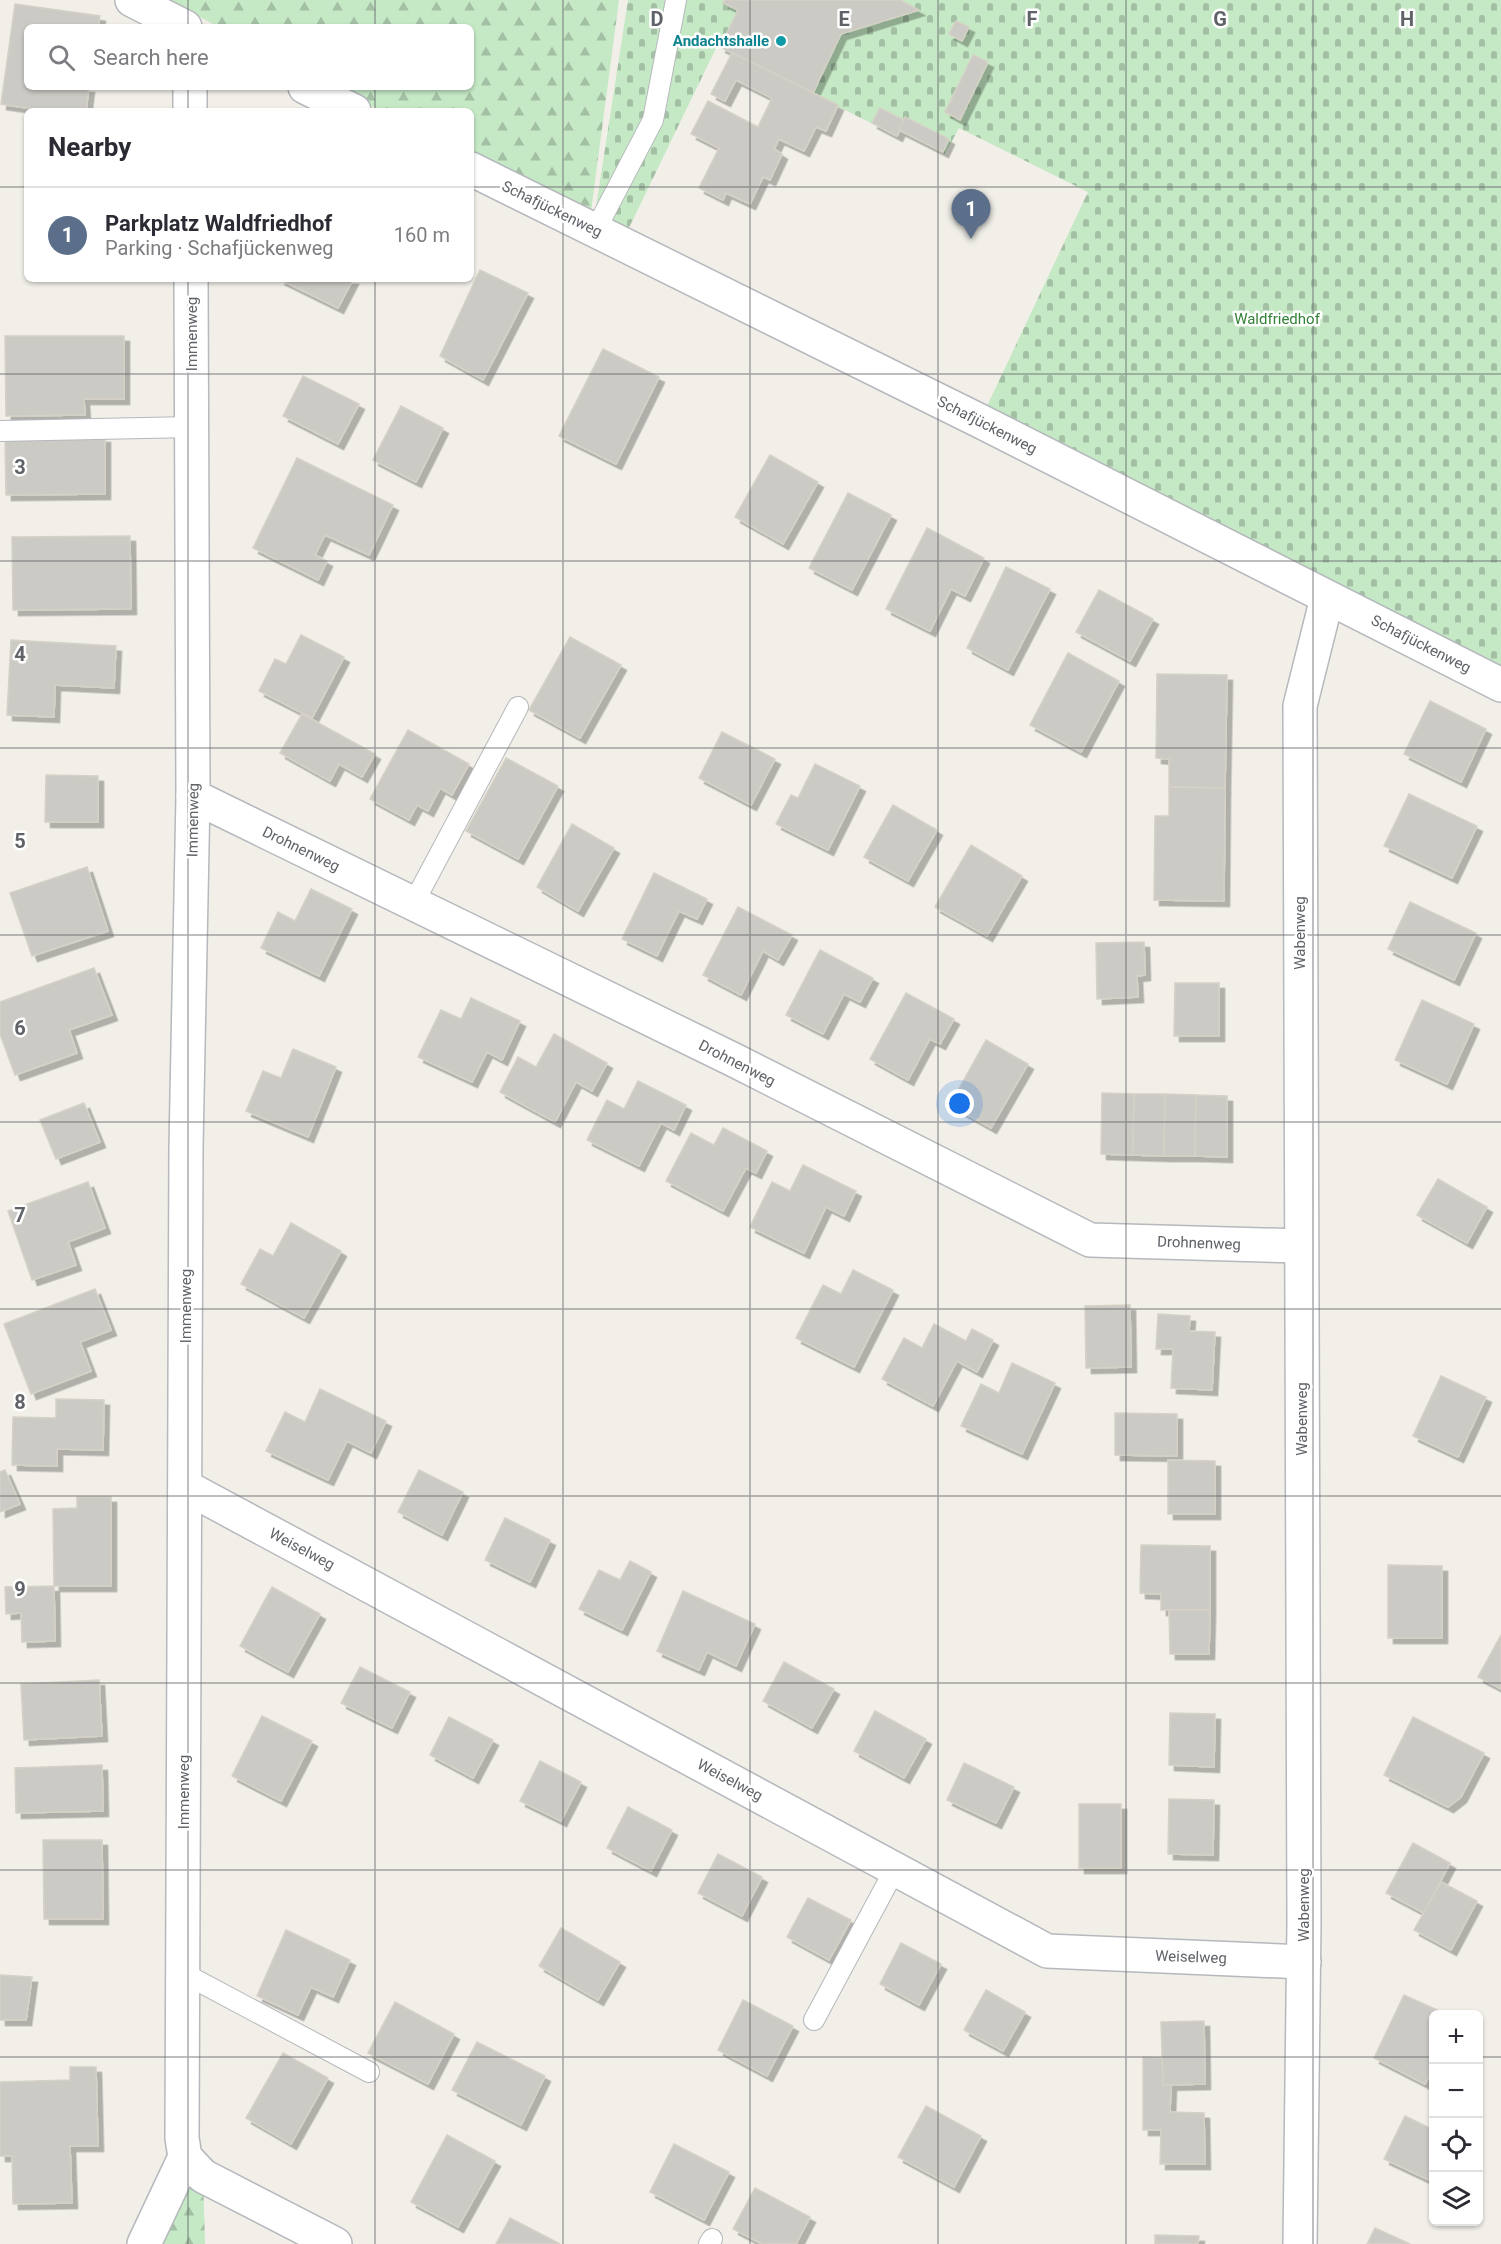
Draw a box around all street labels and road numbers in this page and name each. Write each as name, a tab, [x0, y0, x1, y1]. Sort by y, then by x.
street label: Schafjückenweg	[499, 177, 605, 241]
street label: Immenweg	[183, 297, 201, 371]
street label: Schafjückenweg	[934, 392, 1040, 458]
street label: Schafjückenweg	[1368, 611, 1474, 677]
street label: Immenweg	[183, 783, 203, 857]
street label: Drohnenweg	[259, 823, 343, 875]
street label: Wabenweg	[1291, 896, 1309, 970]
street label: Drohnenweg	[696, 1036, 778, 1090]
street label: Drohnenweg	[1157, 1233, 1241, 1253]
street label: Immenweg	[177, 1269, 195, 1343]
street label: Wabenweg	[1293, 1382, 1311, 1456]
street label: Weiselweg	[266, 1524, 338, 1574]
street label: Immenweg	[175, 1755, 193, 1829]
street label: Weiselweg	[694, 1755, 766, 1805]
street label: Wabenweg	[1295, 1868, 1313, 1942]
street label: Weiselweg	[1155, 1947, 1227, 1967]

